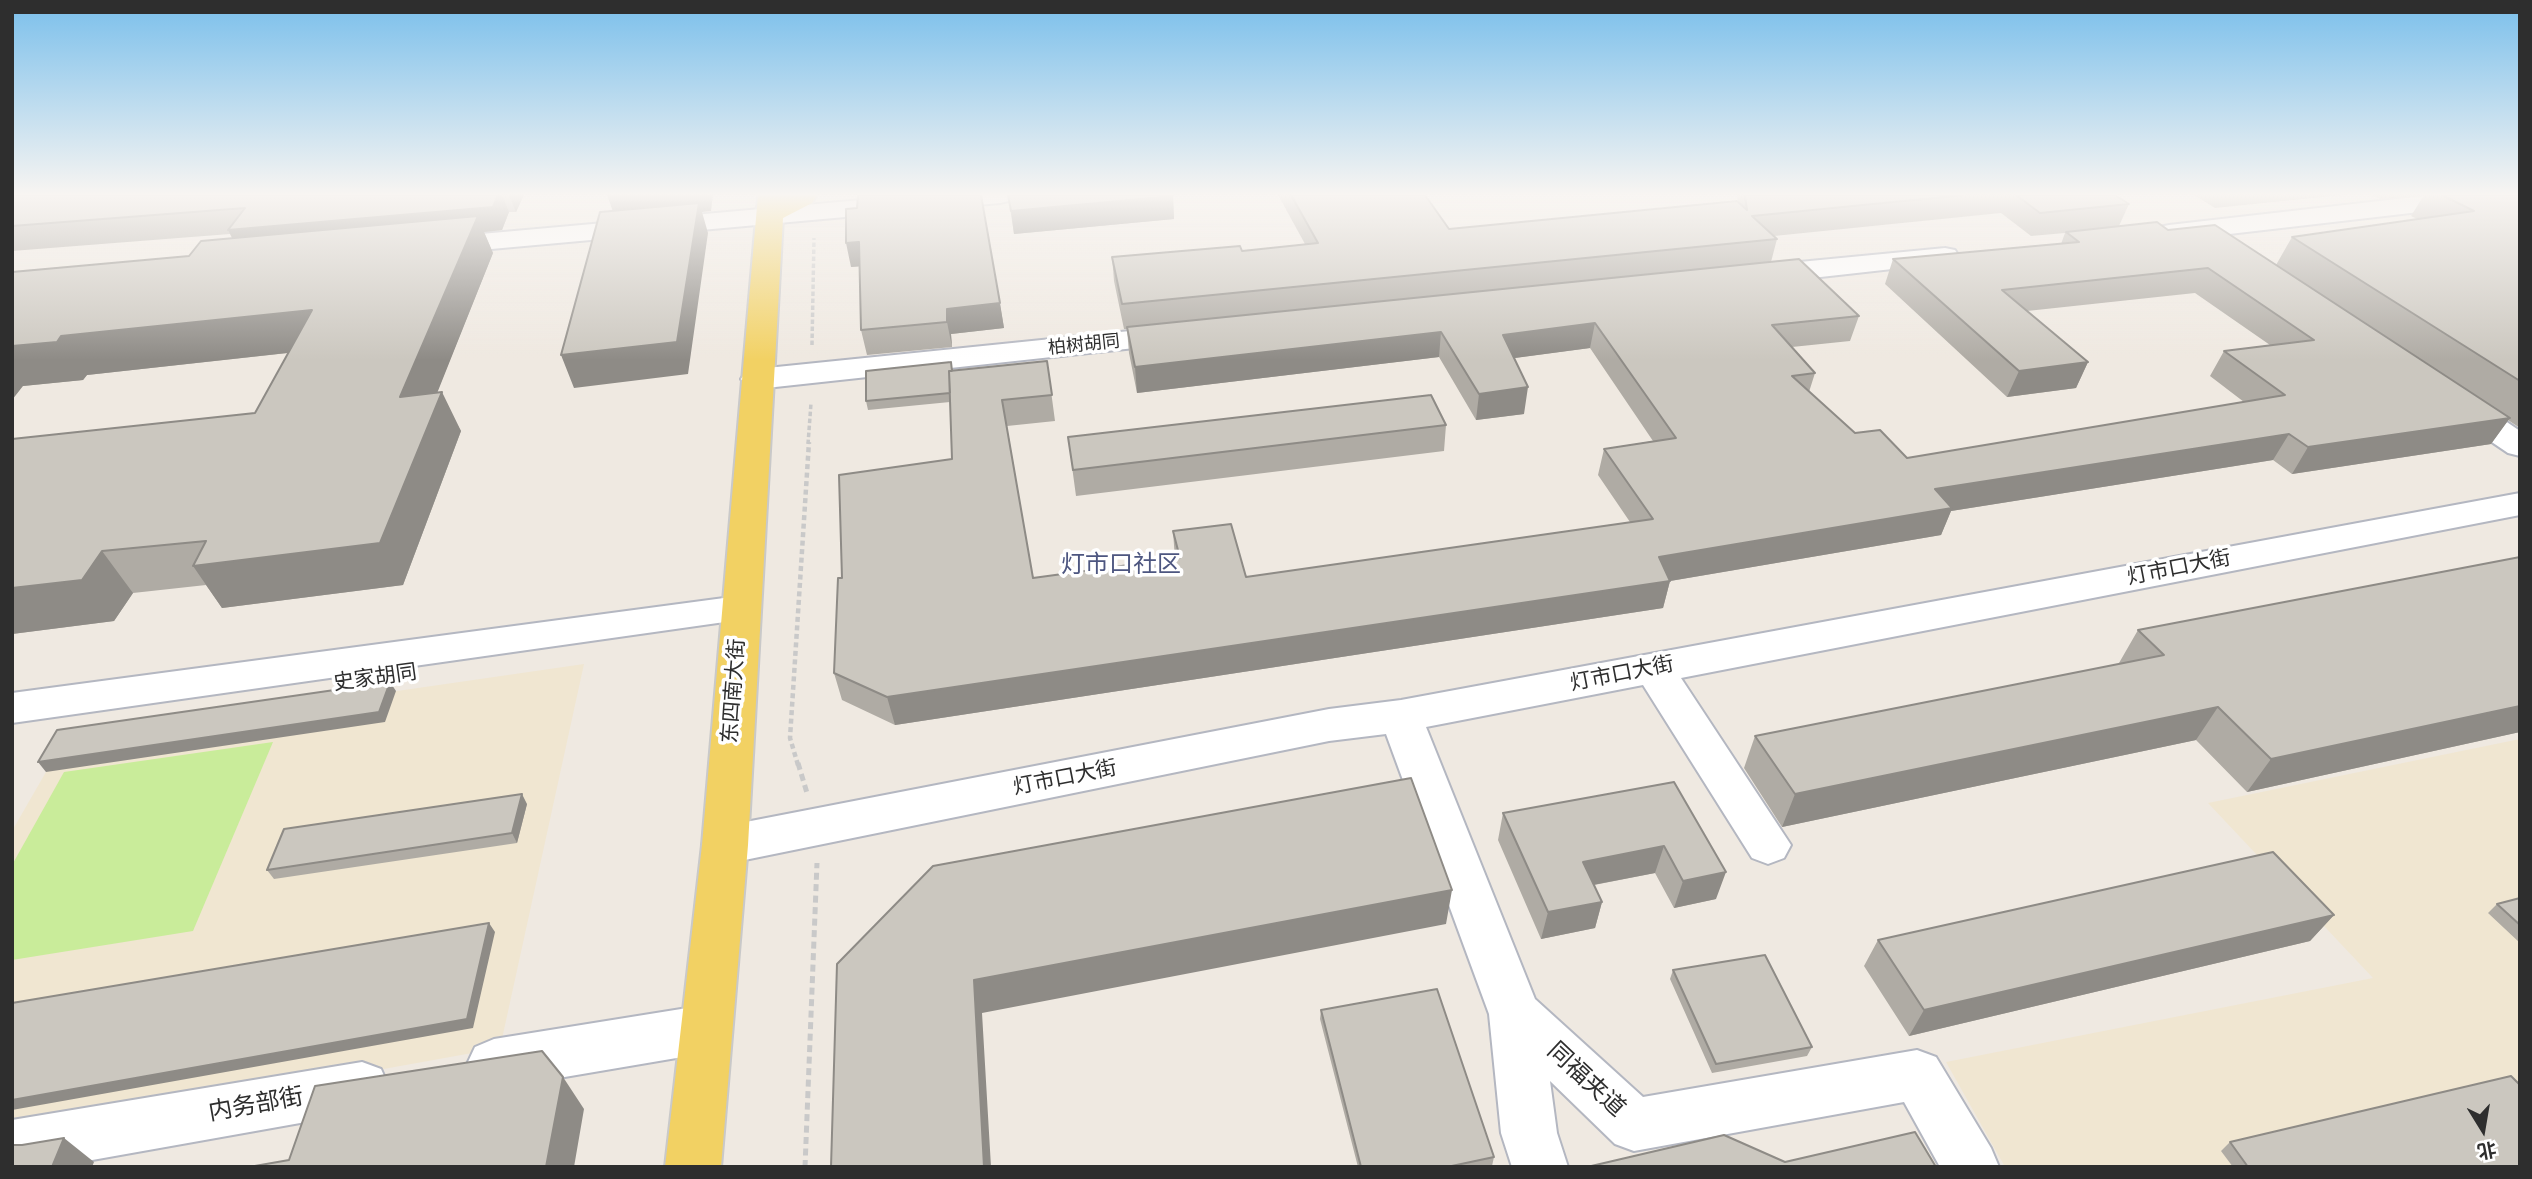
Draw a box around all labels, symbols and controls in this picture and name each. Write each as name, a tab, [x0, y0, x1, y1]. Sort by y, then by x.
street label: 柏树胡同	[1047, 330, 1121, 360]
street label: 灯市口大街	[2125, 546, 2233, 590]
district label: 灯市口社区	[1061, 551, 1181, 579]
street label: 东四南大街	[718, 638, 750, 744]
street label: 灯市口大街	[1568, 652, 1676, 696]
street label: 史家胡同	[332, 660, 418, 696]
street label: 灯市口大街	[1011, 756, 1119, 800]
street label: 同福夹道	[1541, 1037, 1631, 1123]
street label: 内务部街	[206, 1082, 306, 1128]
north arrow	[2448, 1095, 2518, 1165]
text: 北	[2475, 1136, 2499, 1165]

